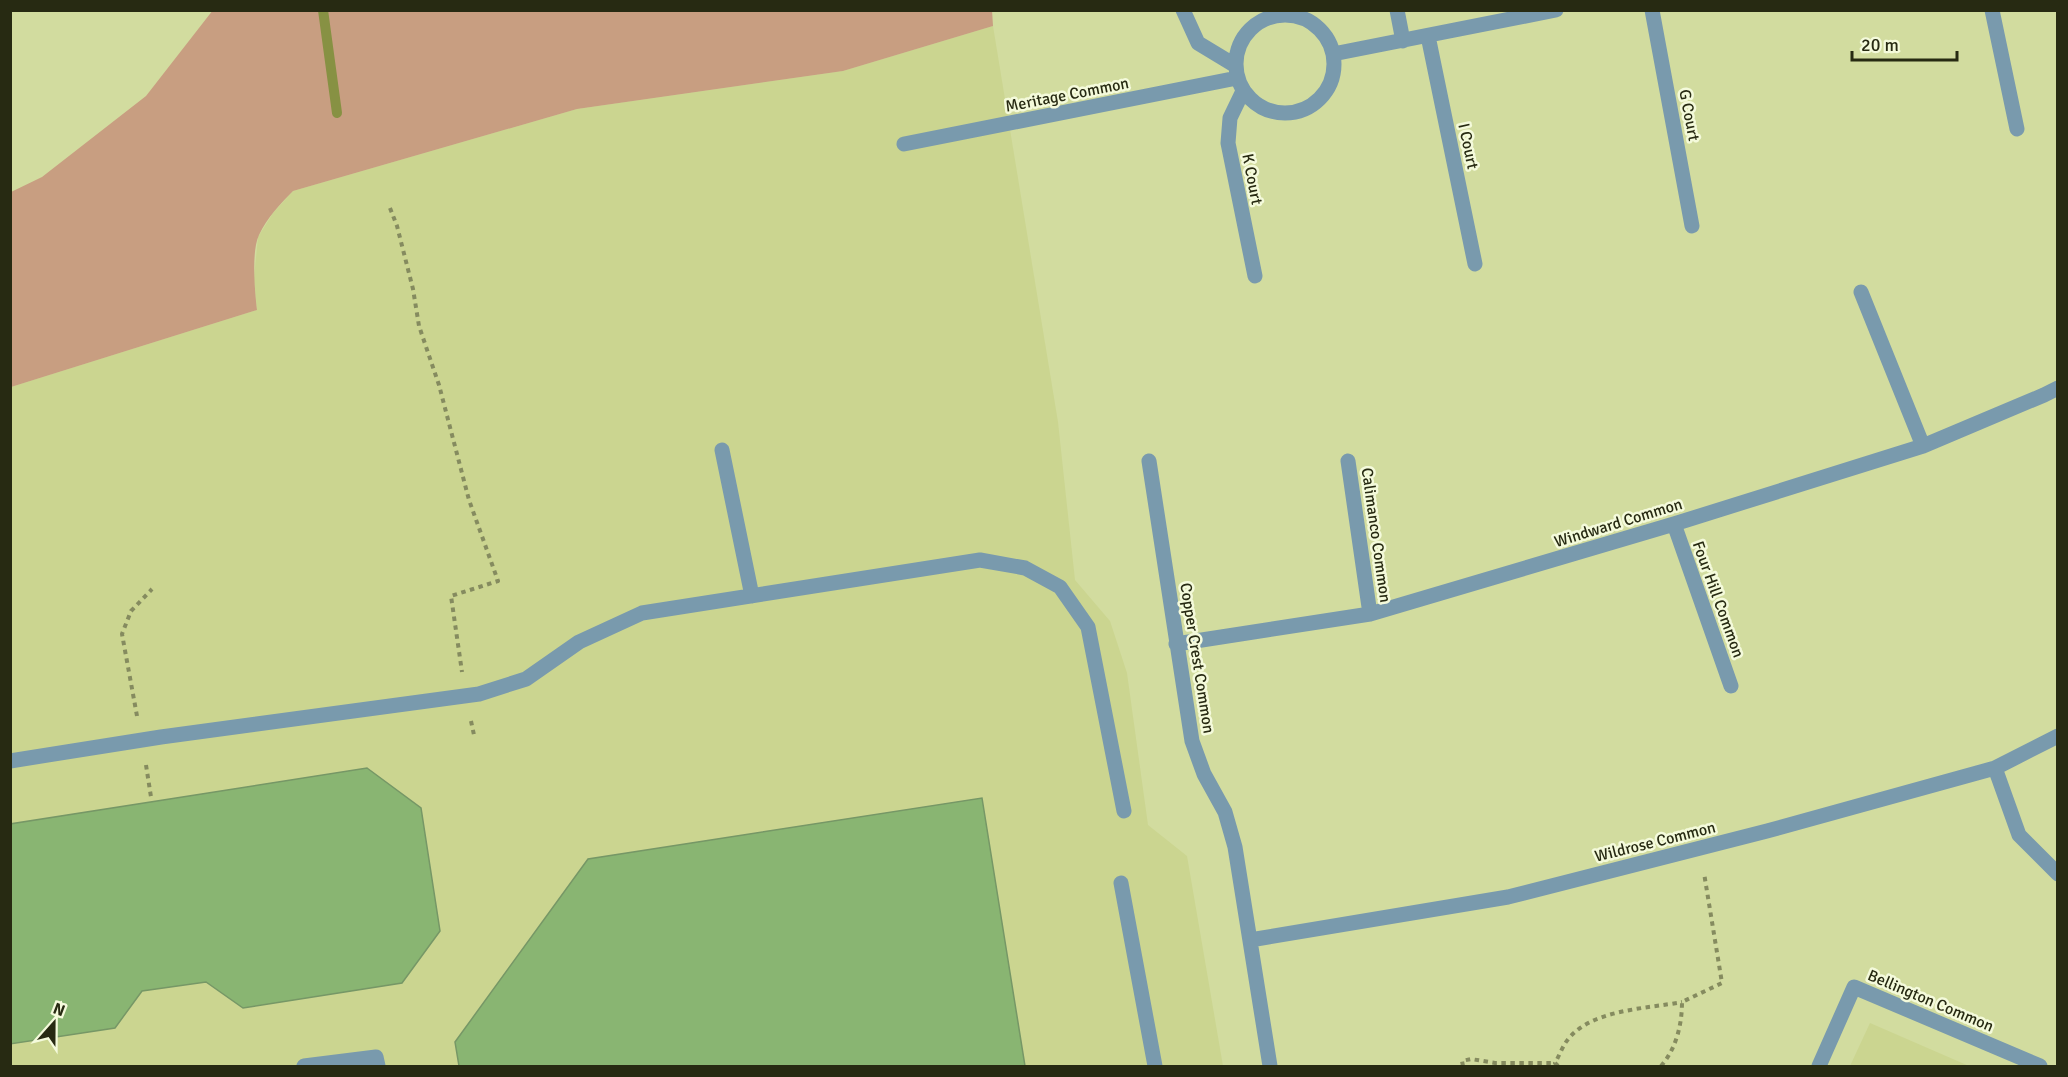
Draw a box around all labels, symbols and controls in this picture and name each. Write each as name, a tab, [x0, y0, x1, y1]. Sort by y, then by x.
scale bar	[1852, 24, 1957, 62]
text: 20 m	[1861, 34, 1899, 56]
street label: Meritage Common	[1004, 73, 1131, 117]
street label: G Court	[1674, 88, 1704, 143]
street label: I Court	[1453, 121, 1483, 171]
street label: K Court	[1237, 152, 1267, 207]
street label: Calimanco Common	[1357, 466, 1395, 604]
street label: Windward Common	[1552, 494, 1685, 552]
street label: Four Hill Common	[1688, 538, 1748, 660]
street label: Copper Crest Common	[1175, 581, 1219, 735]
street label: Wildrose Common	[1593, 817, 1718, 867]
street label: Bellington Common	[1865, 965, 1997, 1036]
north arrow	[24, 993, 84, 1053]
text: N	[50, 999, 68, 1021]

